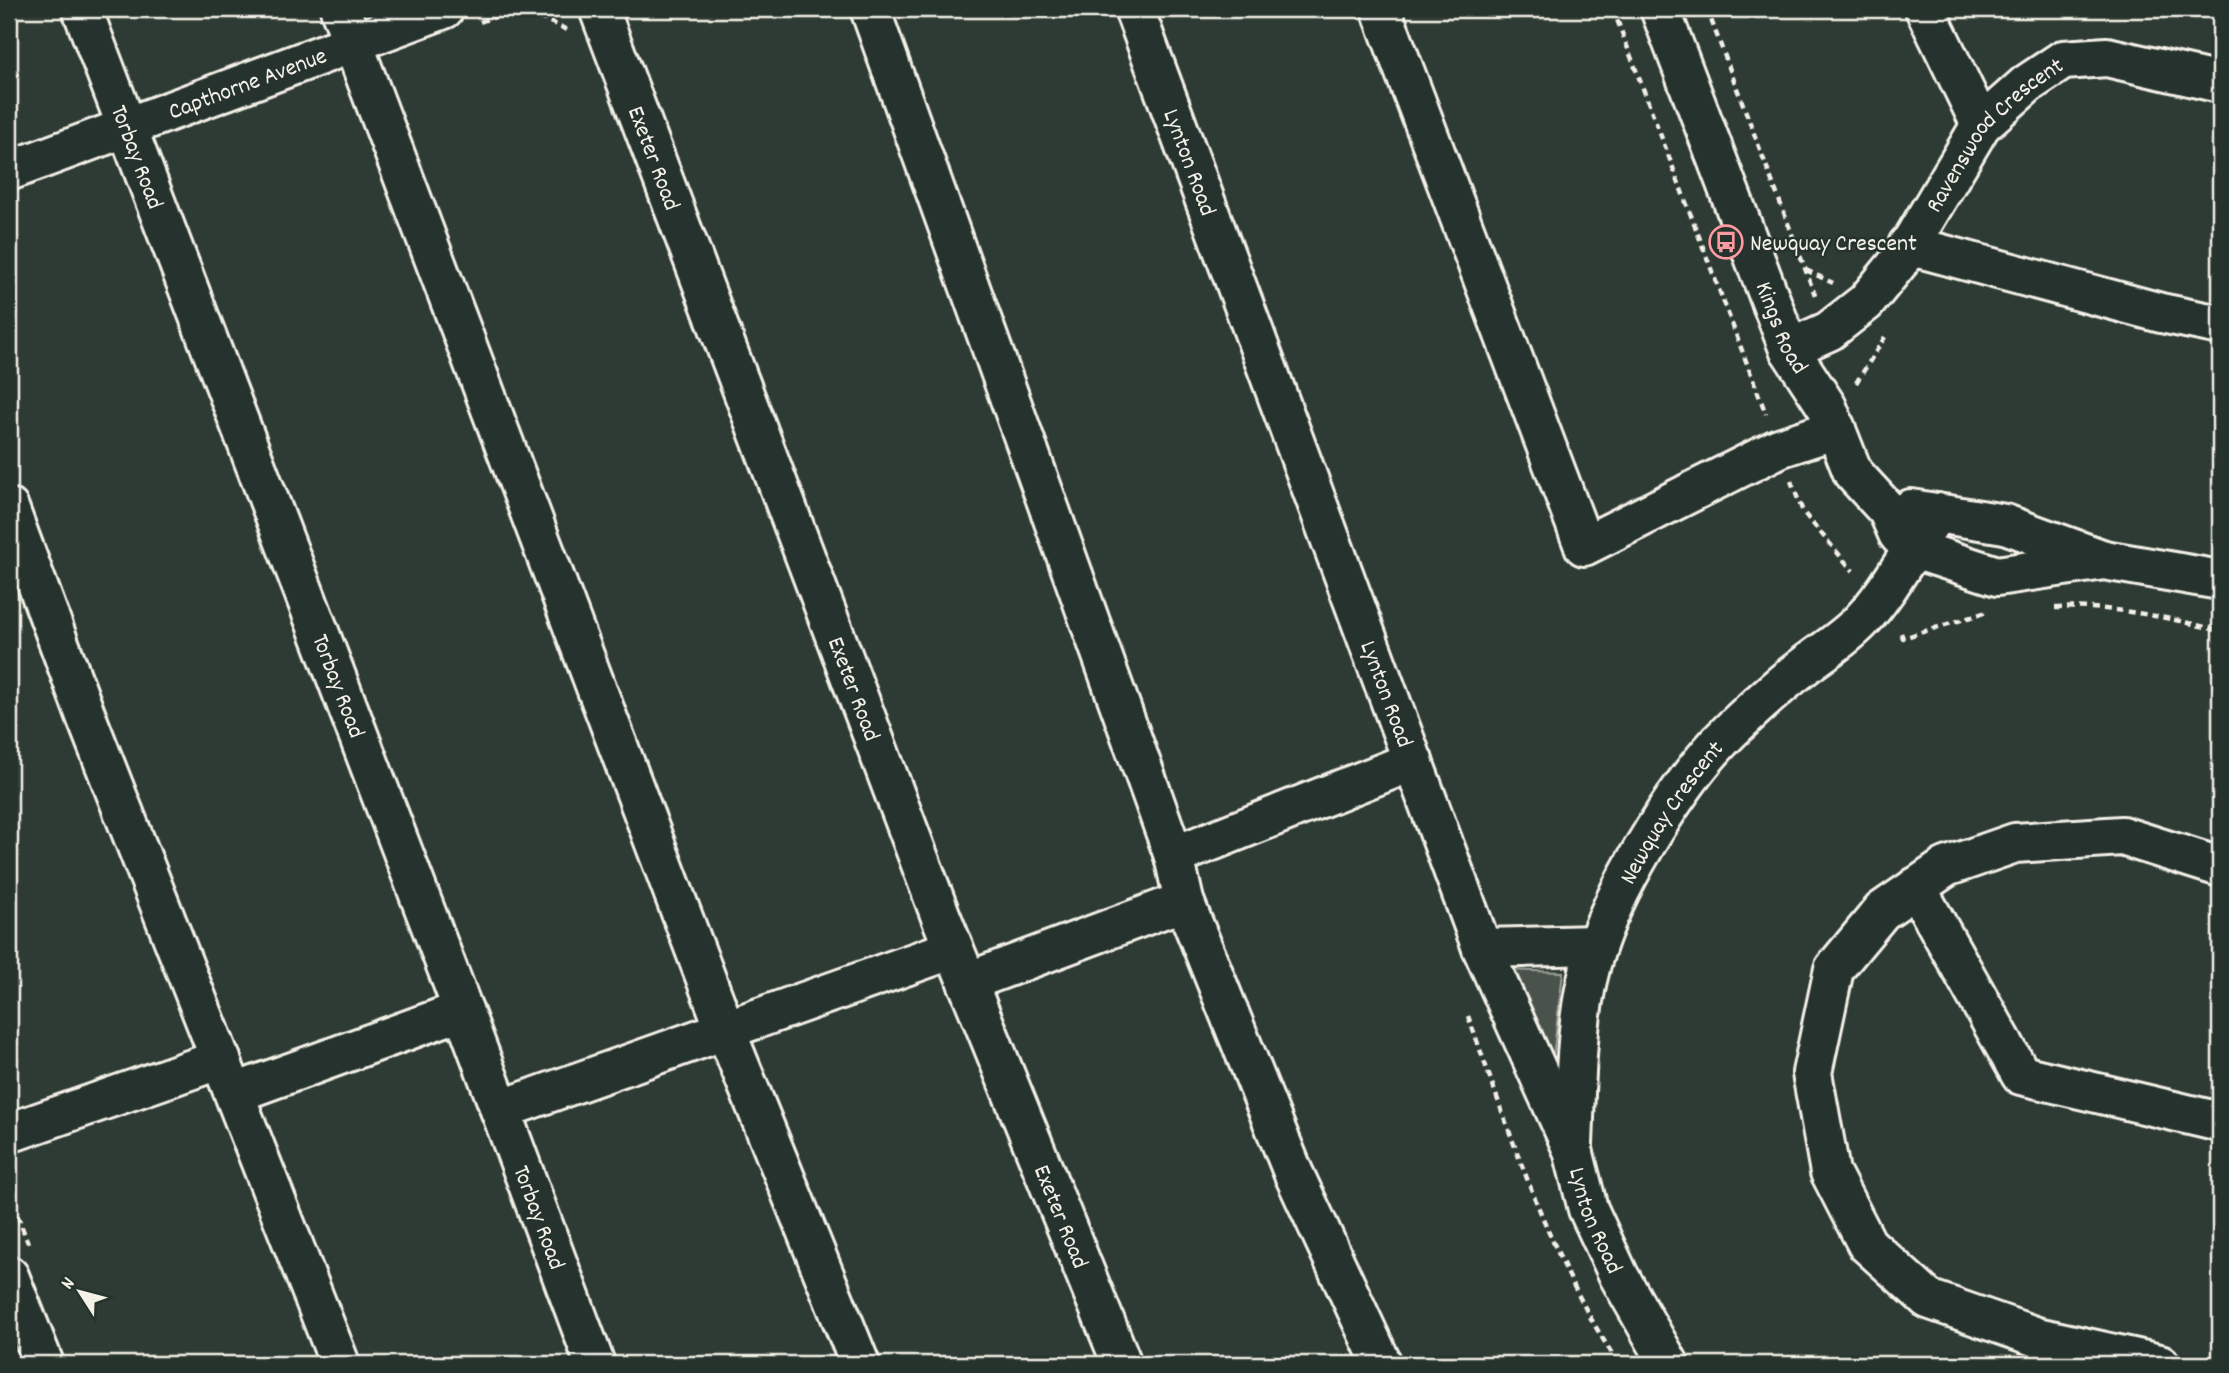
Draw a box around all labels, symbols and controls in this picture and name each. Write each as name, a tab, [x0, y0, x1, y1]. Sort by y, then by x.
street label: Capthorne Avenue	[164, 40, 332, 130]
street label: Ravenswood Crescent	[1919, 50, 2071, 220]
street label: Torbay Road	[100, 101, 171, 215]
street label: Exeter Road	[617, 102, 687, 216]
street label: Lynton Road	[1152, 105, 1223, 221]
bus stop icon: Newquay Crescent	[1707, 223, 1745, 261]
place label: Newquay Crescent	[1750, 228, 1917, 262]
street label: Kings Road	[1745, 277, 1815, 382]
street label: Torbay Road	[301, 630, 372, 744]
street label: Exeter Road	[817, 632, 887, 747]
street label: Lynton Road	[1350, 636, 1420, 753]
street label: Newquay Crescent	[1612, 734, 1733, 891]
street label: Exeter Road	[1023, 1160, 1096, 1274]
street label: Torbay Road	[502, 1161, 572, 1275]
street label: Lynton Road	[1558, 1164, 1630, 1280]
north arrow	[46, 1258, 116, 1328]
text: N	[55, 1272, 83, 1296]

